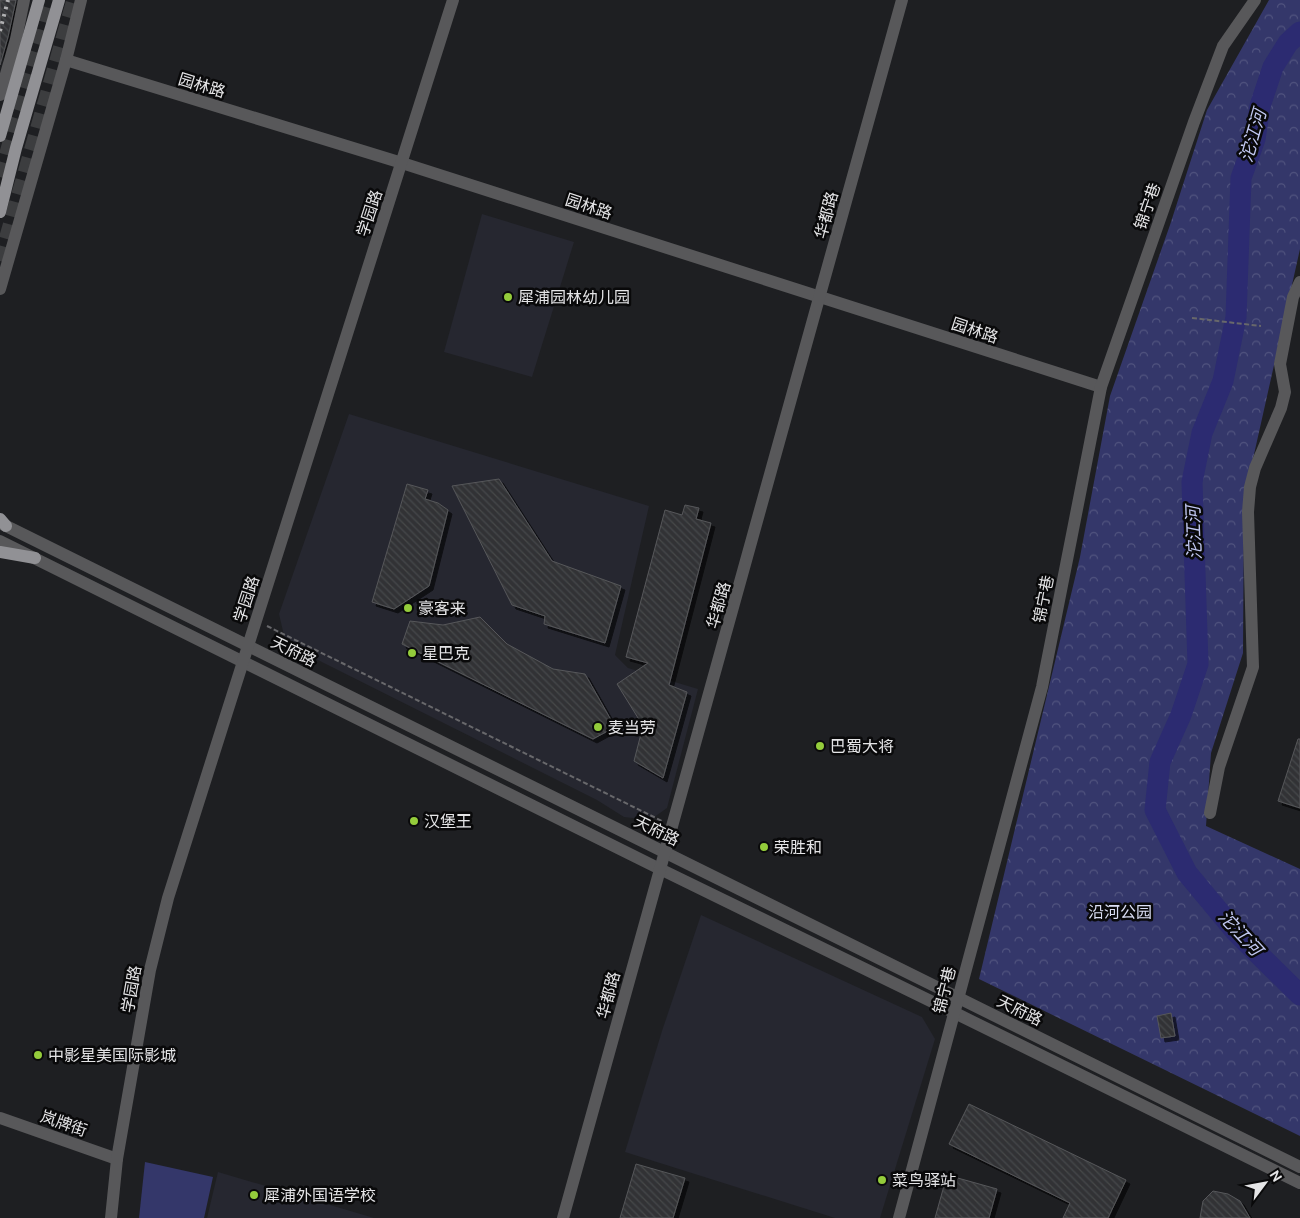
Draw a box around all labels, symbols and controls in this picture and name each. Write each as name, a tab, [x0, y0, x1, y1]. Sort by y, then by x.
street label: 园林路	[176, 69, 228, 101]
water label: 沱江河	[1235, 104, 1270, 164]
street label: 锦宁巷	[1131, 180, 1163, 232]
street label: 学园路	[353, 187, 385, 239]
street label: 华都路	[811, 189, 841, 241]
street label: 园林路	[563, 190, 615, 222]
place label: 犀浦园林幼儿园	[518, 288, 630, 306]
marker: 犀浦园林幼儿园	[502, 291, 514, 303]
street label: 园林路	[949, 314, 1001, 346]
water label: 沱江河	[1182, 503, 1204, 560]
street label: 学园路	[230, 573, 262, 625]
street label: 锦宁巷	[1030, 574, 1056, 624]
street label: 华都路	[703, 579, 733, 631]
place label: 豪客来	[418, 599, 466, 617]
marker: 豪客来	[402, 602, 414, 614]
street label: 天府路	[268, 632, 320, 670]
place label: 星巴克	[422, 644, 470, 662]
marker: 星巴克	[406, 647, 418, 659]
place label: 麦当劳	[608, 718, 656, 736]
marker: 麦当劳	[592, 721, 604, 733]
place label: 巴蜀大将	[830, 737, 894, 755]
marker: 巴蜀大将	[814, 740, 826, 752]
street label: 天府路	[631, 811, 683, 849]
place label: 汉堡王	[424, 812, 472, 830]
marker: 汉堡王	[408, 815, 420, 827]
place label: 荣胜和	[774, 838, 822, 856]
marker: 荣胜和	[758, 841, 770, 853]
park label: 沿河公园	[1088, 903, 1152, 921]
water label: 沱江河	[1215, 906, 1269, 961]
street label: 学园路	[118, 964, 144, 1014]
street label: 锦宁巷	[929, 965, 959, 1015]
street label: 华都路	[593, 969, 623, 1021]
street label: 天府路	[994, 991, 1046, 1029]
place label: 中影星美国际影城	[48, 1046, 176, 1064]
marker: 中影星美国际影城	[32, 1049, 44, 1061]
street label: 岚牌街	[38, 1107, 90, 1139]
north arrow	[1240, 1158, 1290, 1208]
text: N	[1266, 1167, 1286, 1185]
place label: 菜鸟驿站	[892, 1171, 956, 1189]
marker: 菜鸟驿站	[876, 1174, 888, 1186]
place label: 犀浦外国语学校	[264, 1186, 376, 1204]
marker: 犀浦外国语学校	[248, 1189, 260, 1201]

